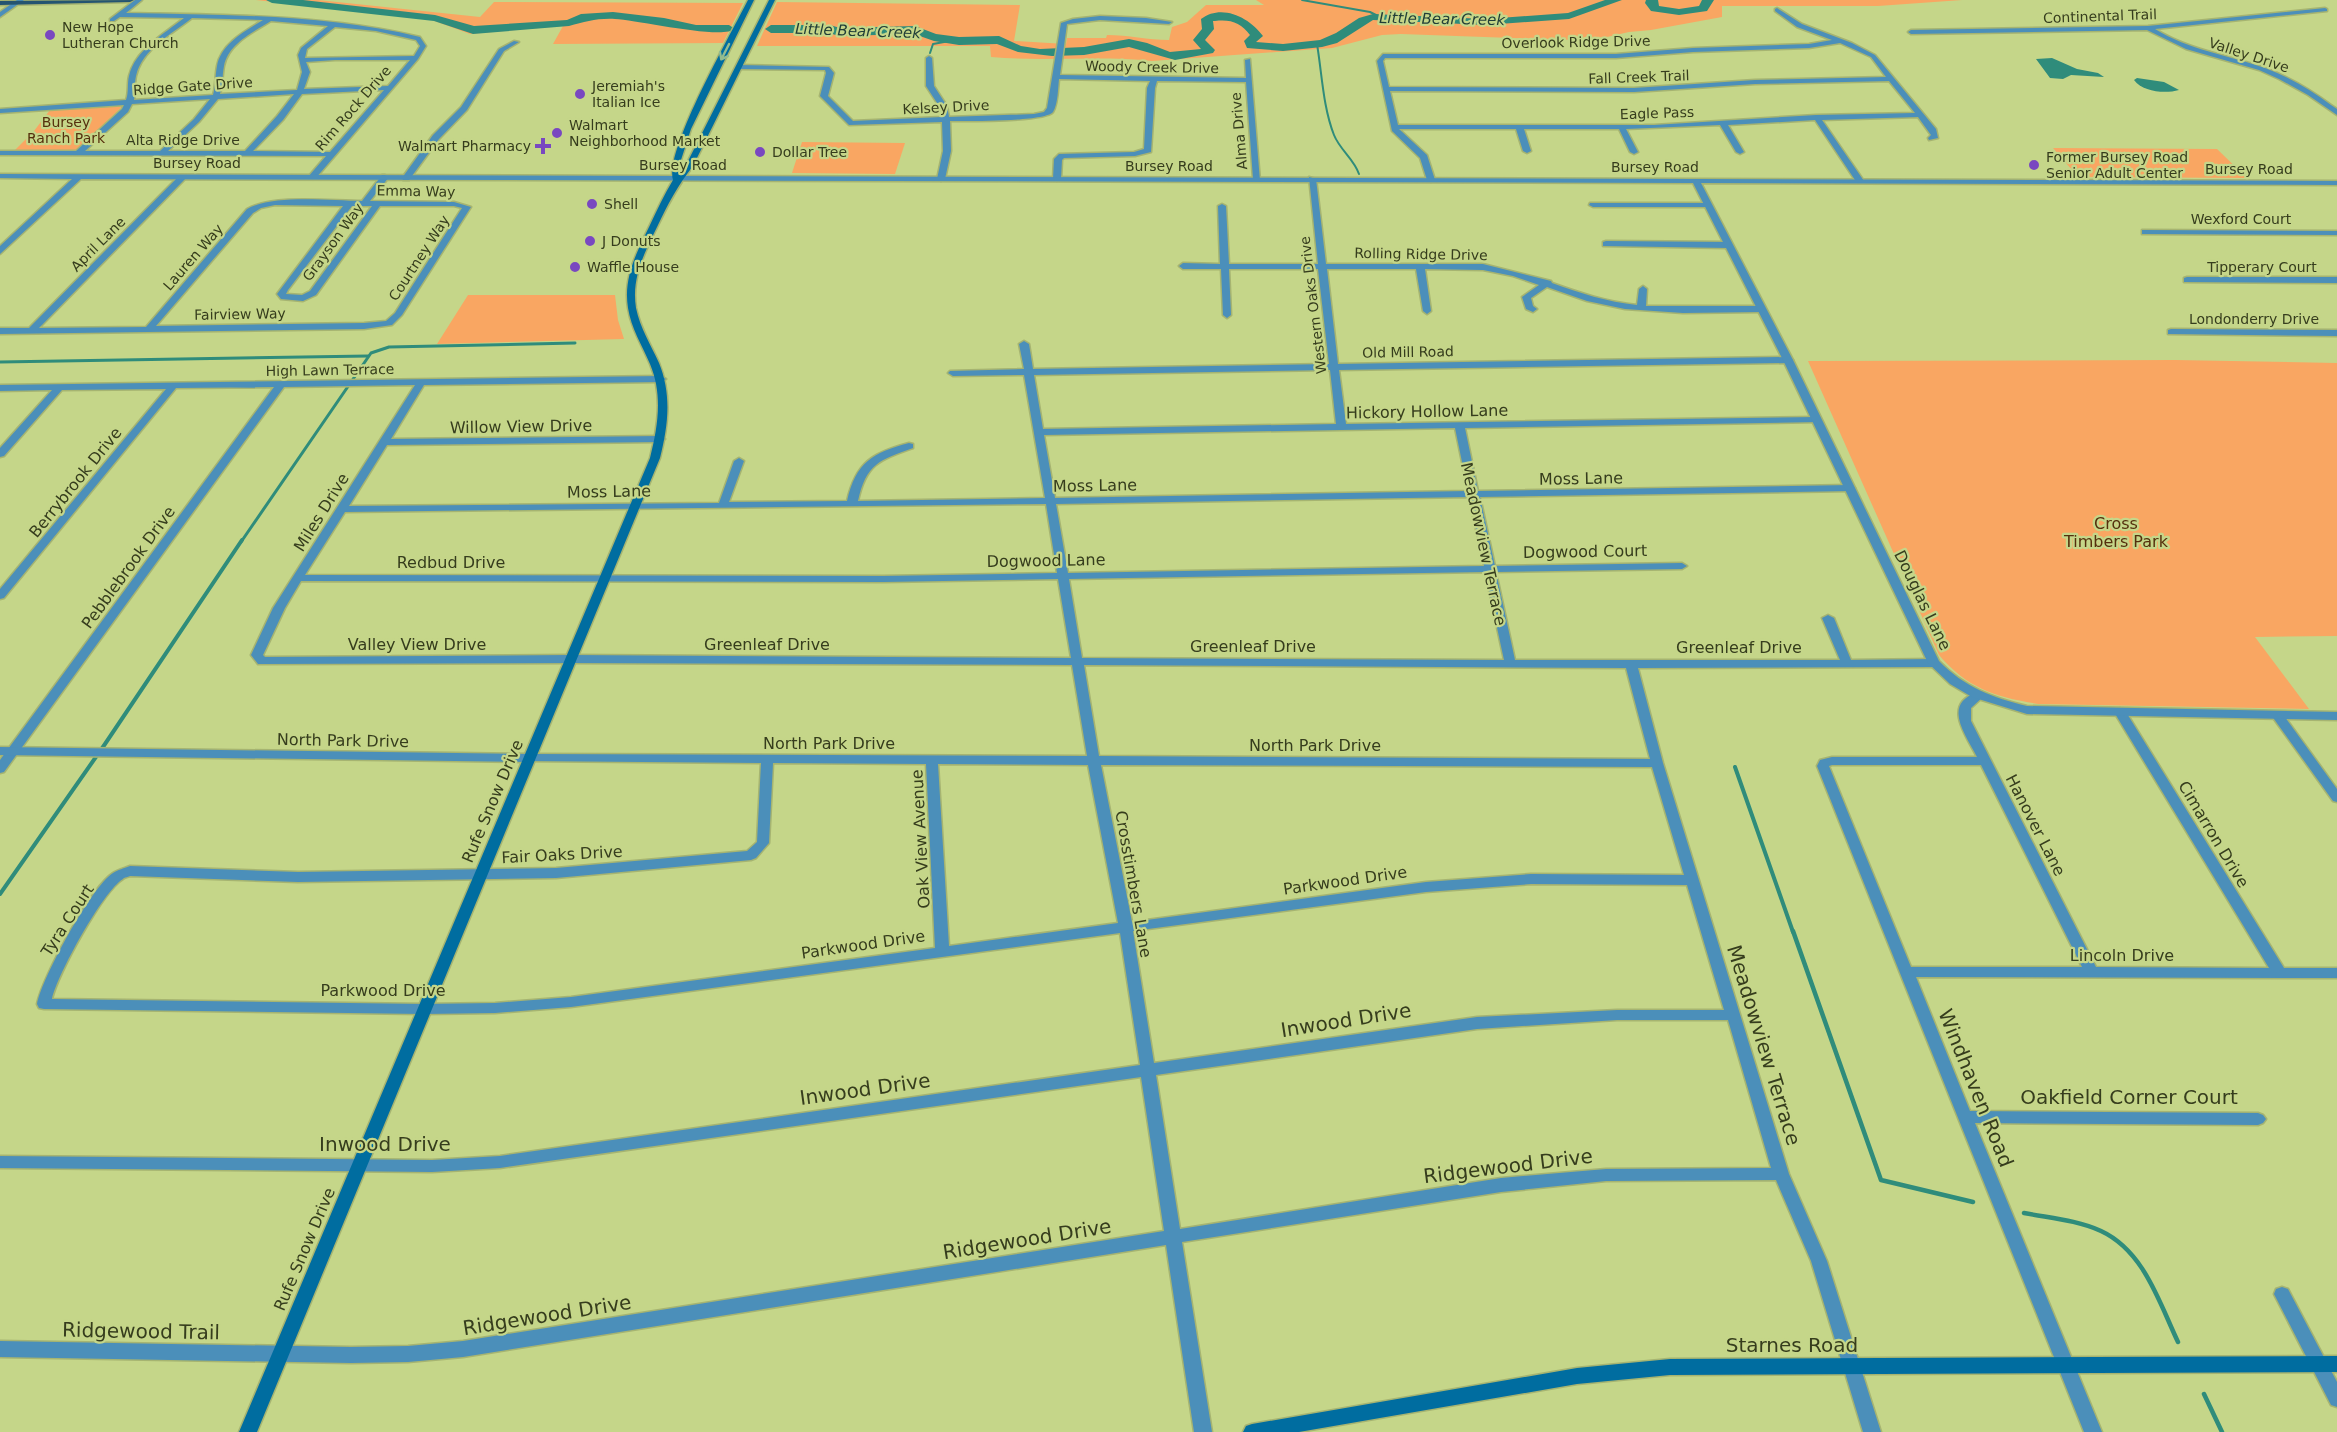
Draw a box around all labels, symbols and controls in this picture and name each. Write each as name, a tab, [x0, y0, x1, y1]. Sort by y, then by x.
street label: Continental Trail	[2043, 6, 2157, 26]
water label: Little Bear Creek	[1379, 9, 1506, 29]
place label: New Hope Lutheran Church	[62, 19, 179, 51]
water label: Little Bear Creek	[795, 20, 923, 42]
marker: New Hope Lutheran Church	[43, 28, 57, 42]
street label: Overlook Ridge Drive	[1501, 33, 1651, 51]
street label: Valley Drive	[2207, 34, 2291, 76]
one-way arrow	[719, 43, 731, 61]
street label: Woody Creek Drive	[1085, 58, 1219, 76]
street label: Rim Rock Drive	[312, 62, 394, 154]
street label: Fall Creek Trail	[1588, 67, 1690, 87]
street label: Ridge Gate Drive	[133, 74, 253, 98]
place label: Jeremiah's Italian Ice	[591, 78, 665, 110]
marker: Jeremiah's Italian Ice	[573, 87, 587, 101]
street label: Alma Drive	[1228, 92, 1250, 170]
street label: Kelsey Drive	[902, 97, 990, 117]
street label: Eagle Pass	[1620, 104, 1694, 122]
park label: Bursey Ranch Park	[27, 114, 106, 146]
place label: Walmart Neighborhood Market	[569, 117, 721, 149]
marker: Walmart Neighborhood Market	[550, 126, 564, 140]
street label: Alta Ridge Drive	[126, 132, 240, 148]
place label: Walmart Pharmacy	[398, 138, 531, 154]
marker: Walmart Pharmacy	[536, 139, 550, 153]
place label: Dollar Tree	[772, 144, 847, 160]
marker: Dollar Tree	[753, 145, 767, 159]
place label: Former Bursey Road Senior Adult Center	[2046, 149, 2188, 181]
street label: Bursey Road	[153, 155, 241, 171]
street label: Bursey Road	[639, 157, 727, 173]
street label: Bursey Road	[1125, 158, 1213, 174]
marker: Former Bursey Road Senior Adult Center	[2027, 158, 2041, 172]
street label: Bursey Road	[1611, 159, 1699, 175]
street label: Bursey Road	[2205, 161, 2293, 177]
street label: Emma Way	[376, 182, 456, 200]
place label: Shell	[604, 196, 638, 212]
marker: Shell	[585, 197, 599, 211]
street label: Grayson Way	[299, 200, 367, 284]
street label: Wexford Court	[2191, 211, 2292, 227]
street label: Courtney Way	[385, 212, 453, 304]
street label: April Lane	[67, 213, 129, 275]
street label: Lauren Way	[160, 221, 226, 293]
place label: J Donuts	[601, 233, 660, 249]
marker: J Donuts	[583, 234, 597, 248]
street label: Western Oaks Drive	[1297, 235, 1329, 375]
street label: Rolling Ridge Drive	[1354, 245, 1488, 263]
place label: Waffle House	[587, 259, 679, 275]
street label: Tipperary Court	[2206, 259, 2317, 275]
marker: Waffle House	[568, 260, 582, 274]
street label: Fairview Way	[194, 305, 286, 323]
street label: Londonderry Drive	[2189, 311, 2319, 327]
street label: Old Mill Road	[1362, 343, 1454, 361]
street label: High Lawn Terrace	[266, 361, 394, 379]
street label: Hickory Hollow Lane	[1346, 401, 1508, 422]
street label: Willow View Drive	[450, 416, 592, 437]
street label: Berrybrook Drive	[25, 423, 126, 541]
street label: Meadowview Terrace	[1457, 461, 1510, 628]
street label: Moss Lane	[1539, 468, 1623, 489]
street label: Miles Drive	[290, 470, 353, 555]
street label: Moss Lane	[1053, 475, 1137, 496]
street label: Moss Lane	[567, 481, 651, 502]
street label: Pebblebrook Drive	[78, 502, 179, 632]
park label: Cross Timbers Park	[2063, 514, 2169, 551]
street label: Dogwood Court	[1523, 541, 1647, 562]
street label: Douglas Lane	[1890, 547, 1955, 653]
street label: Dogwood Lane	[986, 550, 1106, 571]
street label: Redbud Drive	[397, 553, 505, 572]
street label: Valley View Drive	[348, 635, 486, 654]
street label: Greenleaf Drive	[704, 635, 830, 654]
street label: Greenleaf Drive	[1190, 637, 1316, 656]
street label: Greenleaf Drive	[1676, 638, 1802, 657]
street label: North Park Drive	[277, 730, 409, 751]
street label: North Park Drive	[763, 734, 895, 753]
street label: North Park Drive	[1249, 736, 1381, 755]
street label: Rufe Snow Drive	[458, 737, 527, 866]
street label: Oak View Avenue	[907, 769, 934, 909]
street label: Hanover Lane	[2002, 771, 2069, 879]
street label: Cimarron Drive	[2174, 777, 2253, 891]
street label: Crosstimbers Lane	[1111, 809, 1156, 959]
street label: Fair Oaks Drive	[501, 842, 623, 867]
street label: Parkwood Drive	[1282, 862, 1408, 899]
street label: Tyra Court	[37, 881, 98, 961]
street label: Parkwood Drive	[800, 926, 926, 963]
street label: Meadowview Terrace	[1722, 942, 1806, 1148]
street label: Lincoln Drive	[2070, 946, 2174, 965]
street label: Parkwood Drive	[320, 981, 446, 1000]
street label: Inwood Drive	[1279, 998, 1413, 1042]
street label: Windhaven Road	[1933, 1005, 2019, 1171]
street label: Inwood Drive	[798, 1068, 932, 1110]
street label: Oakfield Corner Court	[2020, 1085, 2238, 1109]
street label: Inwood Drive	[319, 1132, 451, 1156]
street label: Ridgewood Drive	[1422, 1144, 1594, 1188]
street label: Rufe Snow Drive	[270, 1185, 339, 1314]
street label: Ridgewood Drive	[941, 1214, 1113, 1264]
street label: Ridgewood Drive	[461, 1290, 633, 1340]
street label: Ridgewood Trail	[62, 1318, 220, 1344]
street label: Starnes Road	[1726, 1333, 1858, 1357]

